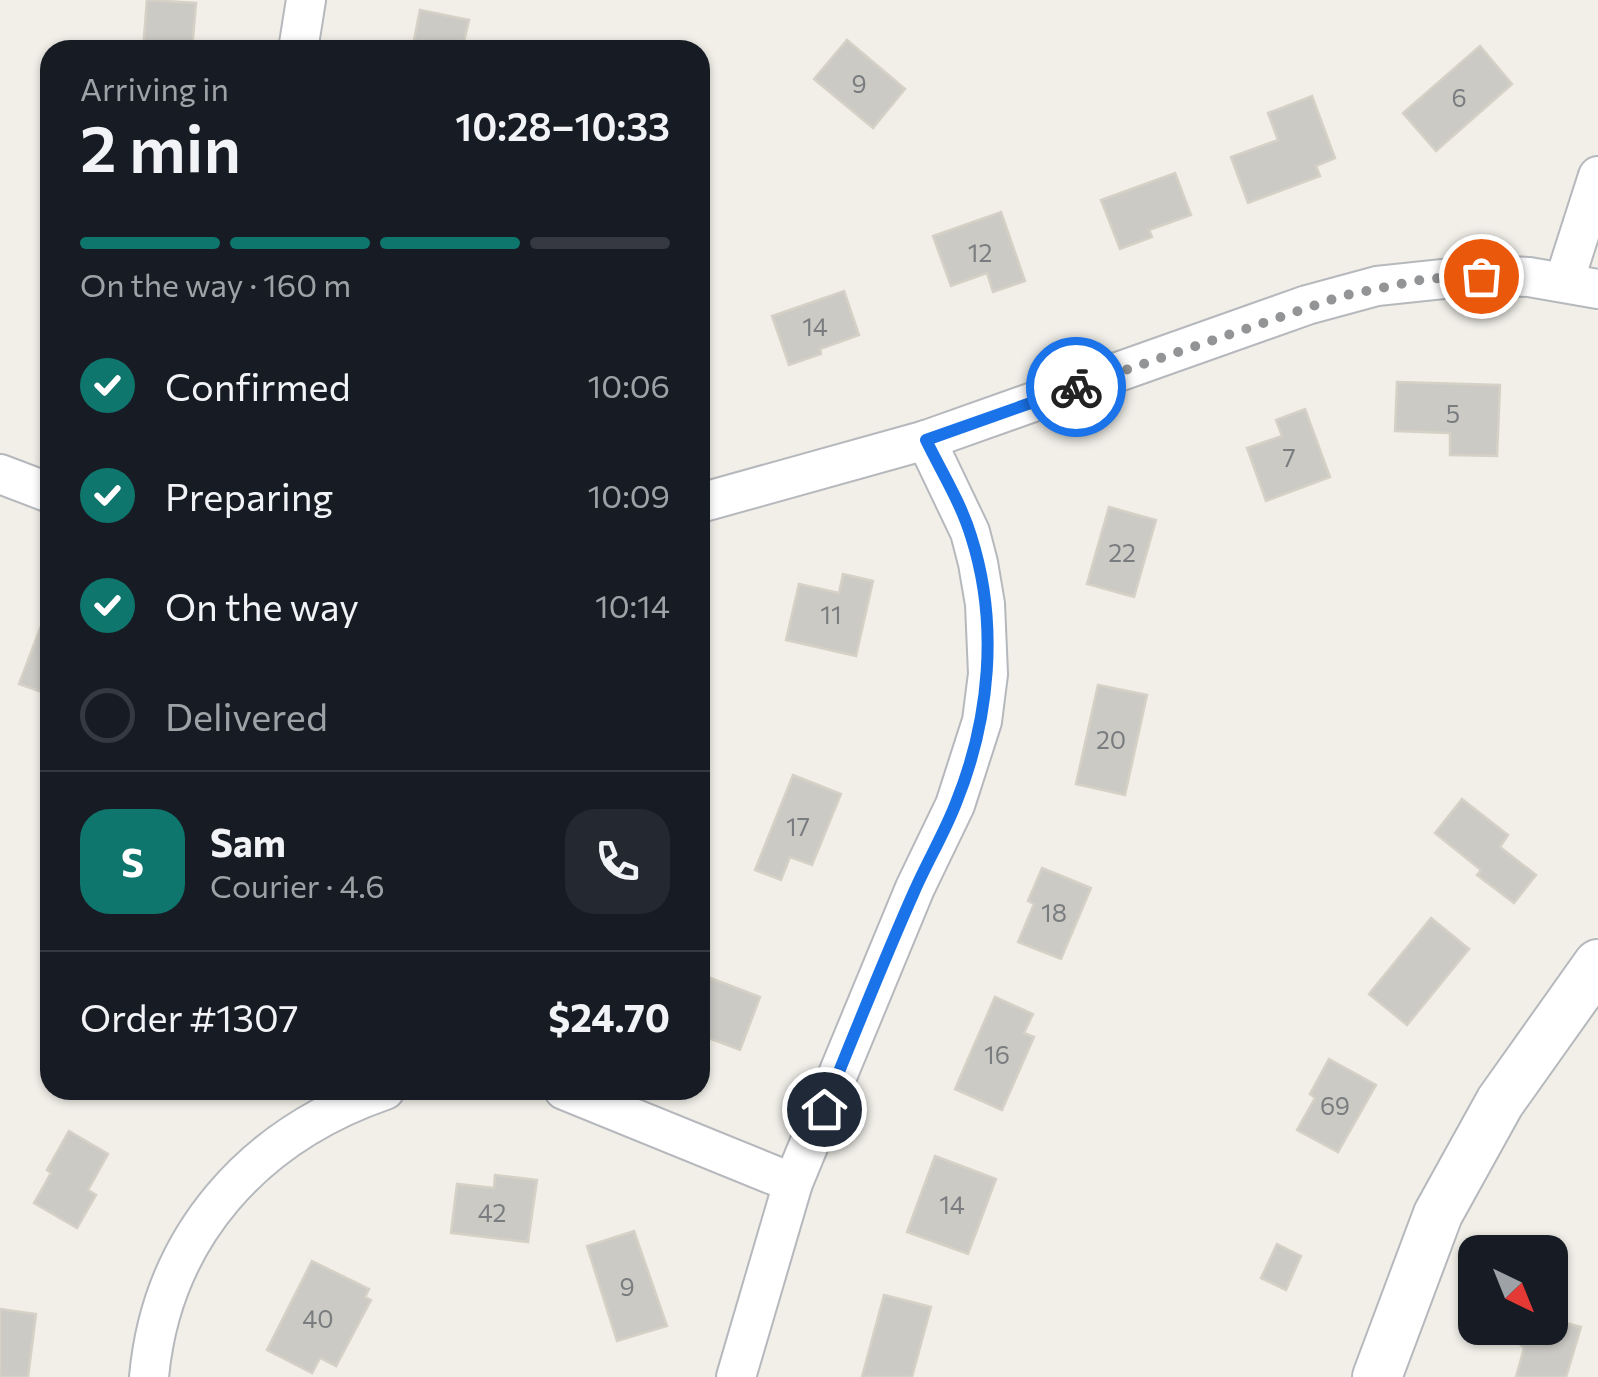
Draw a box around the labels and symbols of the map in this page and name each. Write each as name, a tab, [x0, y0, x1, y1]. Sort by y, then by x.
house number: 9	[851, 68, 867, 98]
house number: 6	[1451, 82, 1467, 112]
pin	[1439, 234, 1524, 319]
house number: 12	[968, 237, 992, 267]
house number: 14	[802, 311, 828, 341]
courier	[1026, 337, 1126, 437]
house number: 5	[1446, 398, 1460, 428]
house number: 7	[1282, 442, 1296, 472]
house number: 22	[1108, 537, 1136, 567]
house number: 11	[820, 599, 842, 629]
house number: 20	[1096, 724, 1126, 754]
house number: 17	[786, 811, 810, 841]
house number: 18	[1041, 897, 1067, 927]
house number: 16	[984, 1039, 1010, 1069]
pin	[782, 1067, 867, 1152]
house number: 69	[1320, 1090, 1350, 1120]
house number: 14	[939, 1189, 965, 1219]
house number: 42	[478, 1197, 506, 1227]
north arrow	[1458, 1235, 1568, 1345]
house number: 9	[619, 1271, 635, 1301]
house number: 40	[302, 1303, 334, 1333]

